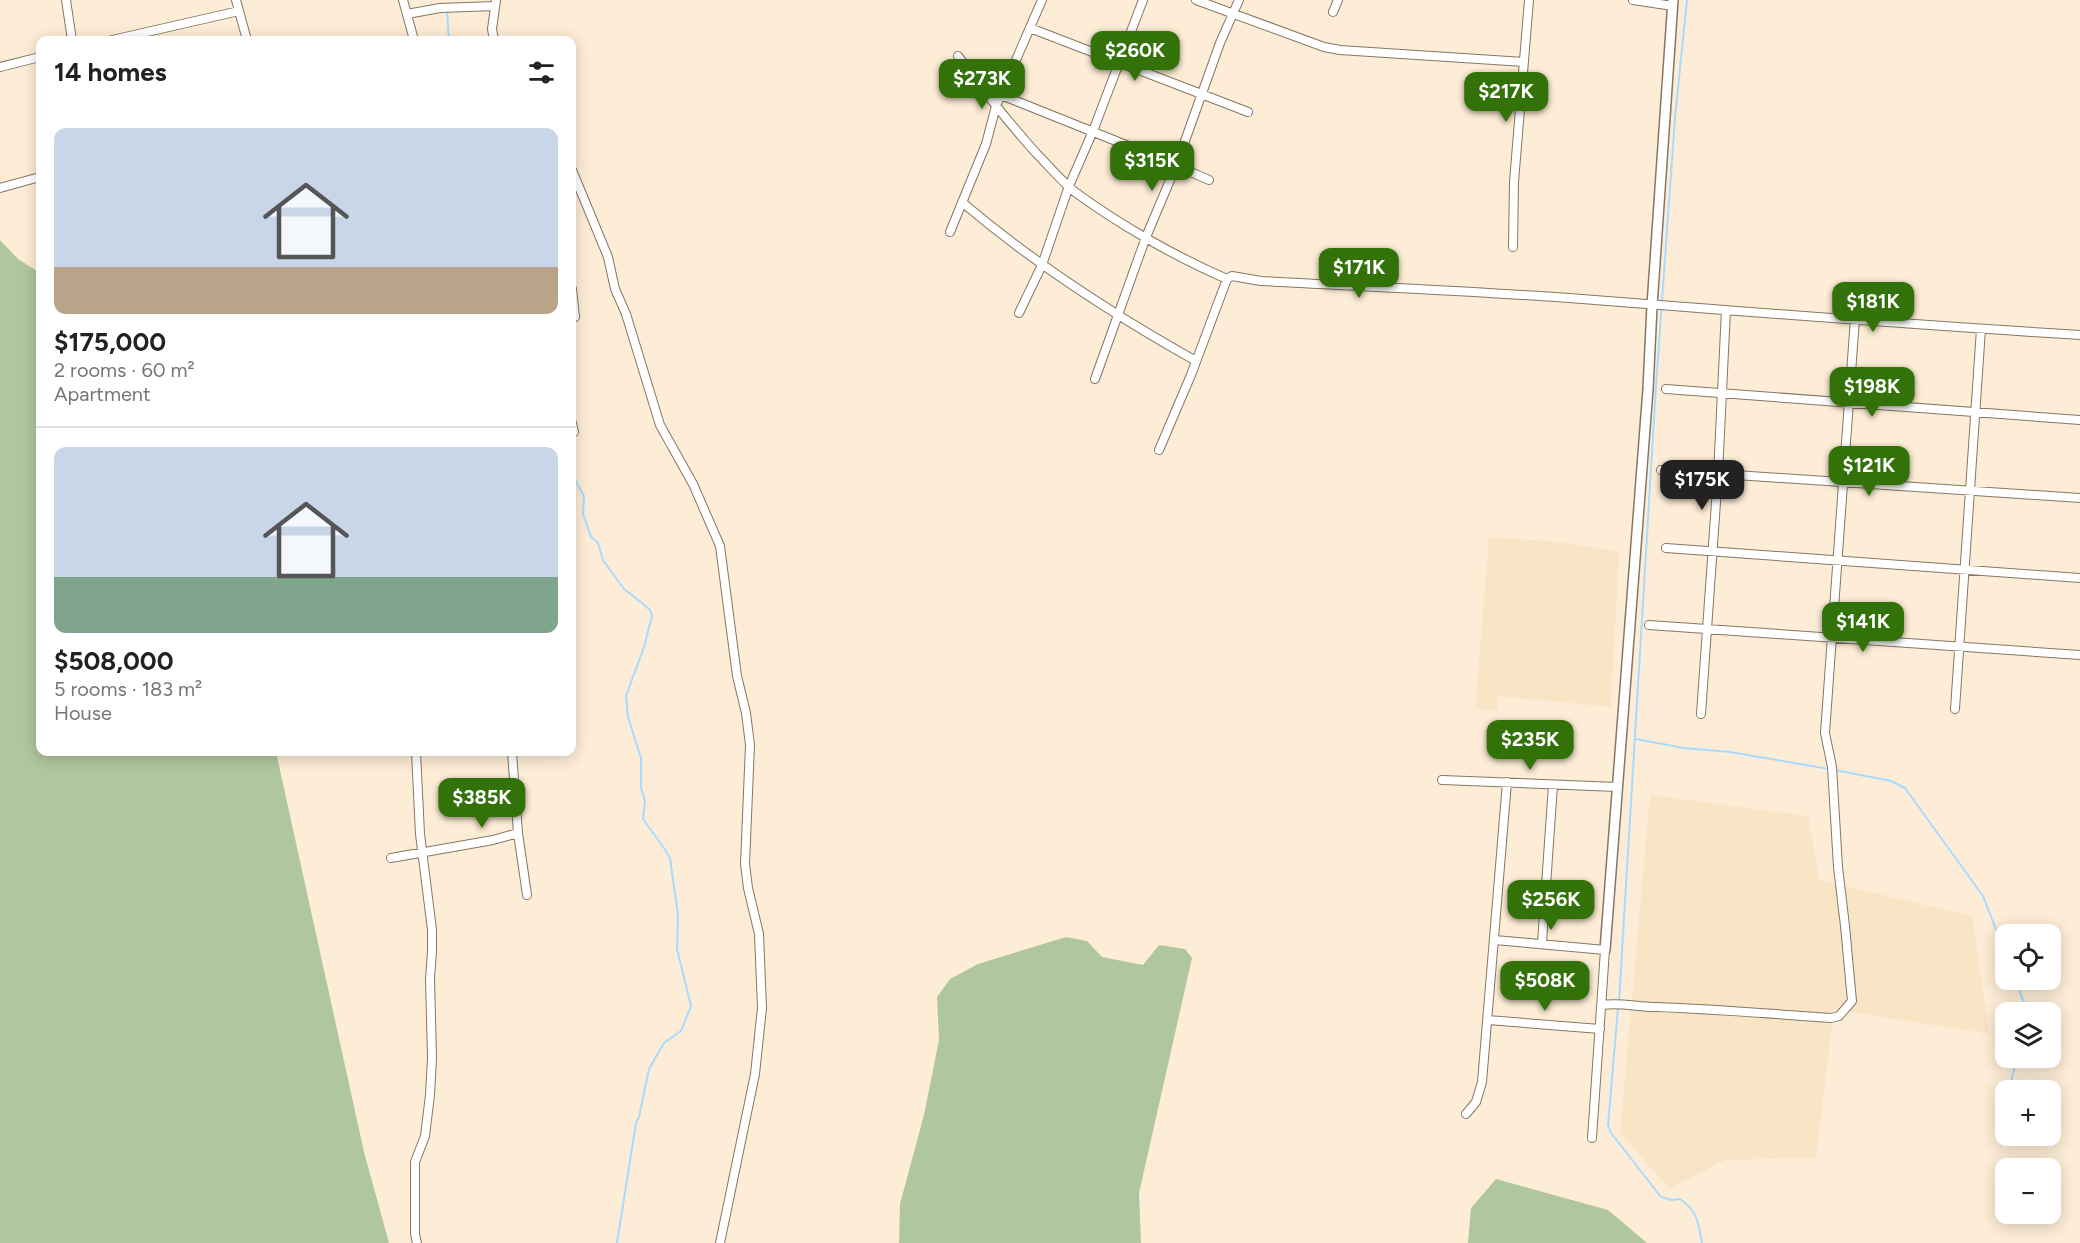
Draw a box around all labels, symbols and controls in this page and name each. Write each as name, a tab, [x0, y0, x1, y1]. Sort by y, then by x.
pin: $260K	[1093, 31, 1177, 82]
text: $260K	[1105, 38, 1165, 62]
text: 14 homes	[54, 56, 167, 88]
icon: filters	[525, 56, 558, 89]
pin: $273K	[940, 59, 1024, 110]
text: $273K	[953, 66, 1011, 90]
pin: $217K	[1464, 72, 1548, 123]
text: $217K	[1478, 79, 1534, 103]
pin: $315K	[1110, 141, 1194, 192]
text: $315K	[1124, 148, 1180, 172]
icon: home	[252, 167, 360, 275]
pin: $171K	[1317, 248, 1401, 299]
text: $171K	[1333, 255, 1385, 279]
pin: $181K	[1831, 282, 1915, 333]
text: $181K	[1846, 289, 1900, 313]
text: $175,000	[54, 326, 166, 358]
text: 2 rooms · 60 m²	[54, 358, 195, 382]
pin: $198K	[1830, 367, 1914, 418]
text: $198K	[1844, 374, 1900, 398]
text: Apartment	[54, 382, 151, 406]
pin: $121K	[1827, 446, 1911, 497]
text: $121K	[1843, 453, 1895, 477]
pin: $175K	[1660, 460, 1744, 511]
text: $175K	[1674, 467, 1730, 491]
icon: home	[252, 486, 360, 594]
pin: $141K	[1821, 602, 1905, 653]
text: $141K	[1836, 609, 1890, 633]
text: $508,000	[54, 645, 174, 677]
text: 5 rooms · 183 m²	[54, 677, 202, 701]
text: House	[54, 701, 112, 725]
pin: $235K	[1488, 720, 1572, 771]
text: $235K	[1501, 727, 1559, 751]
pin: $385K	[440, 778, 524, 829]
text: $385K	[452, 785, 512, 809]
pin: $256K	[1509, 880, 1593, 931]
text: $256K	[1521, 887, 1581, 911]
map controls	[1995, 924, 2061, 1224]
button: locate	[1995, 924, 2061, 990]
pin: $508K	[1503, 961, 1587, 1012]
text: $508K	[1514, 968, 1576, 992]
button: layers	[1995, 1002, 2061, 1068]
button: +	[1995, 1080, 2061, 1146]
button: −	[1995, 1158, 2061, 1224]

